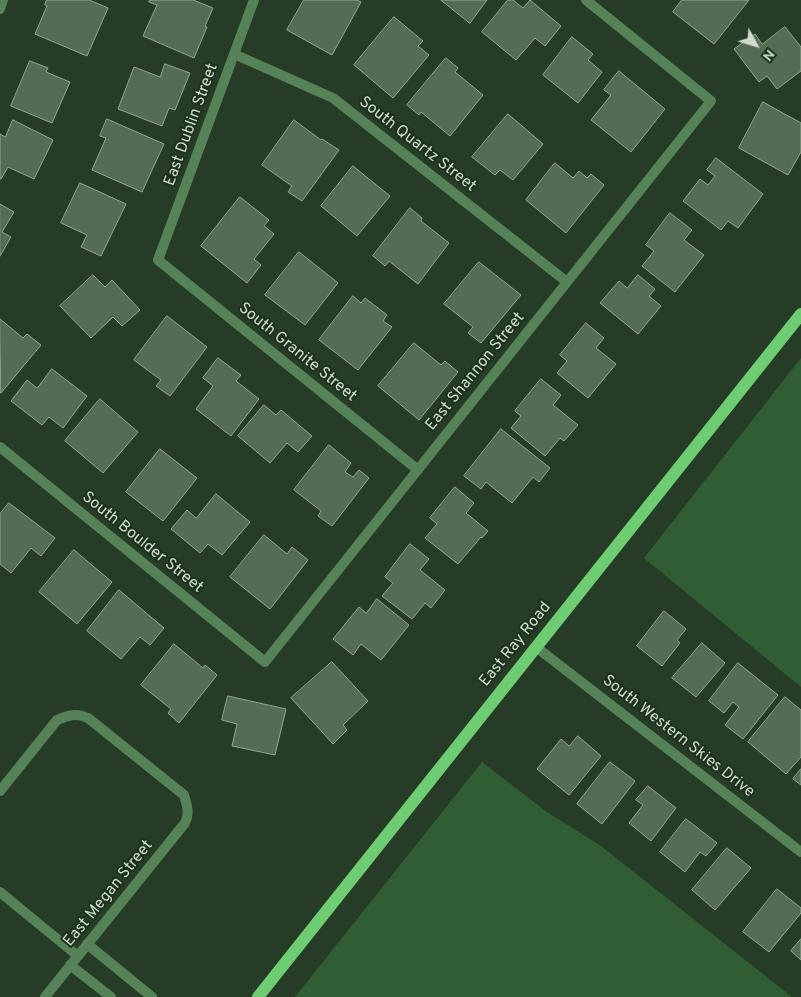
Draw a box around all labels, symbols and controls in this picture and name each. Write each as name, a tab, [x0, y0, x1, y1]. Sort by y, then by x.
north arrow	[731, 20, 781, 70]
text: N	[758, 45, 778, 64]
street label: East Dublin Street	[161, 61, 223, 189]
street label: South Quartz Street	[355, 93, 479, 197]
street label: South Granite Street	[234, 299, 360, 407]
street label: East Shannon Street	[422, 309, 530, 435]
street label: South Boulder Street	[78, 488, 206, 598]
street label: East Ray Road	[476, 599, 556, 691]
street label: South Western Skies Drive	[598, 672, 758, 802]
street label: East Megan Street	[60, 837, 158, 951]

